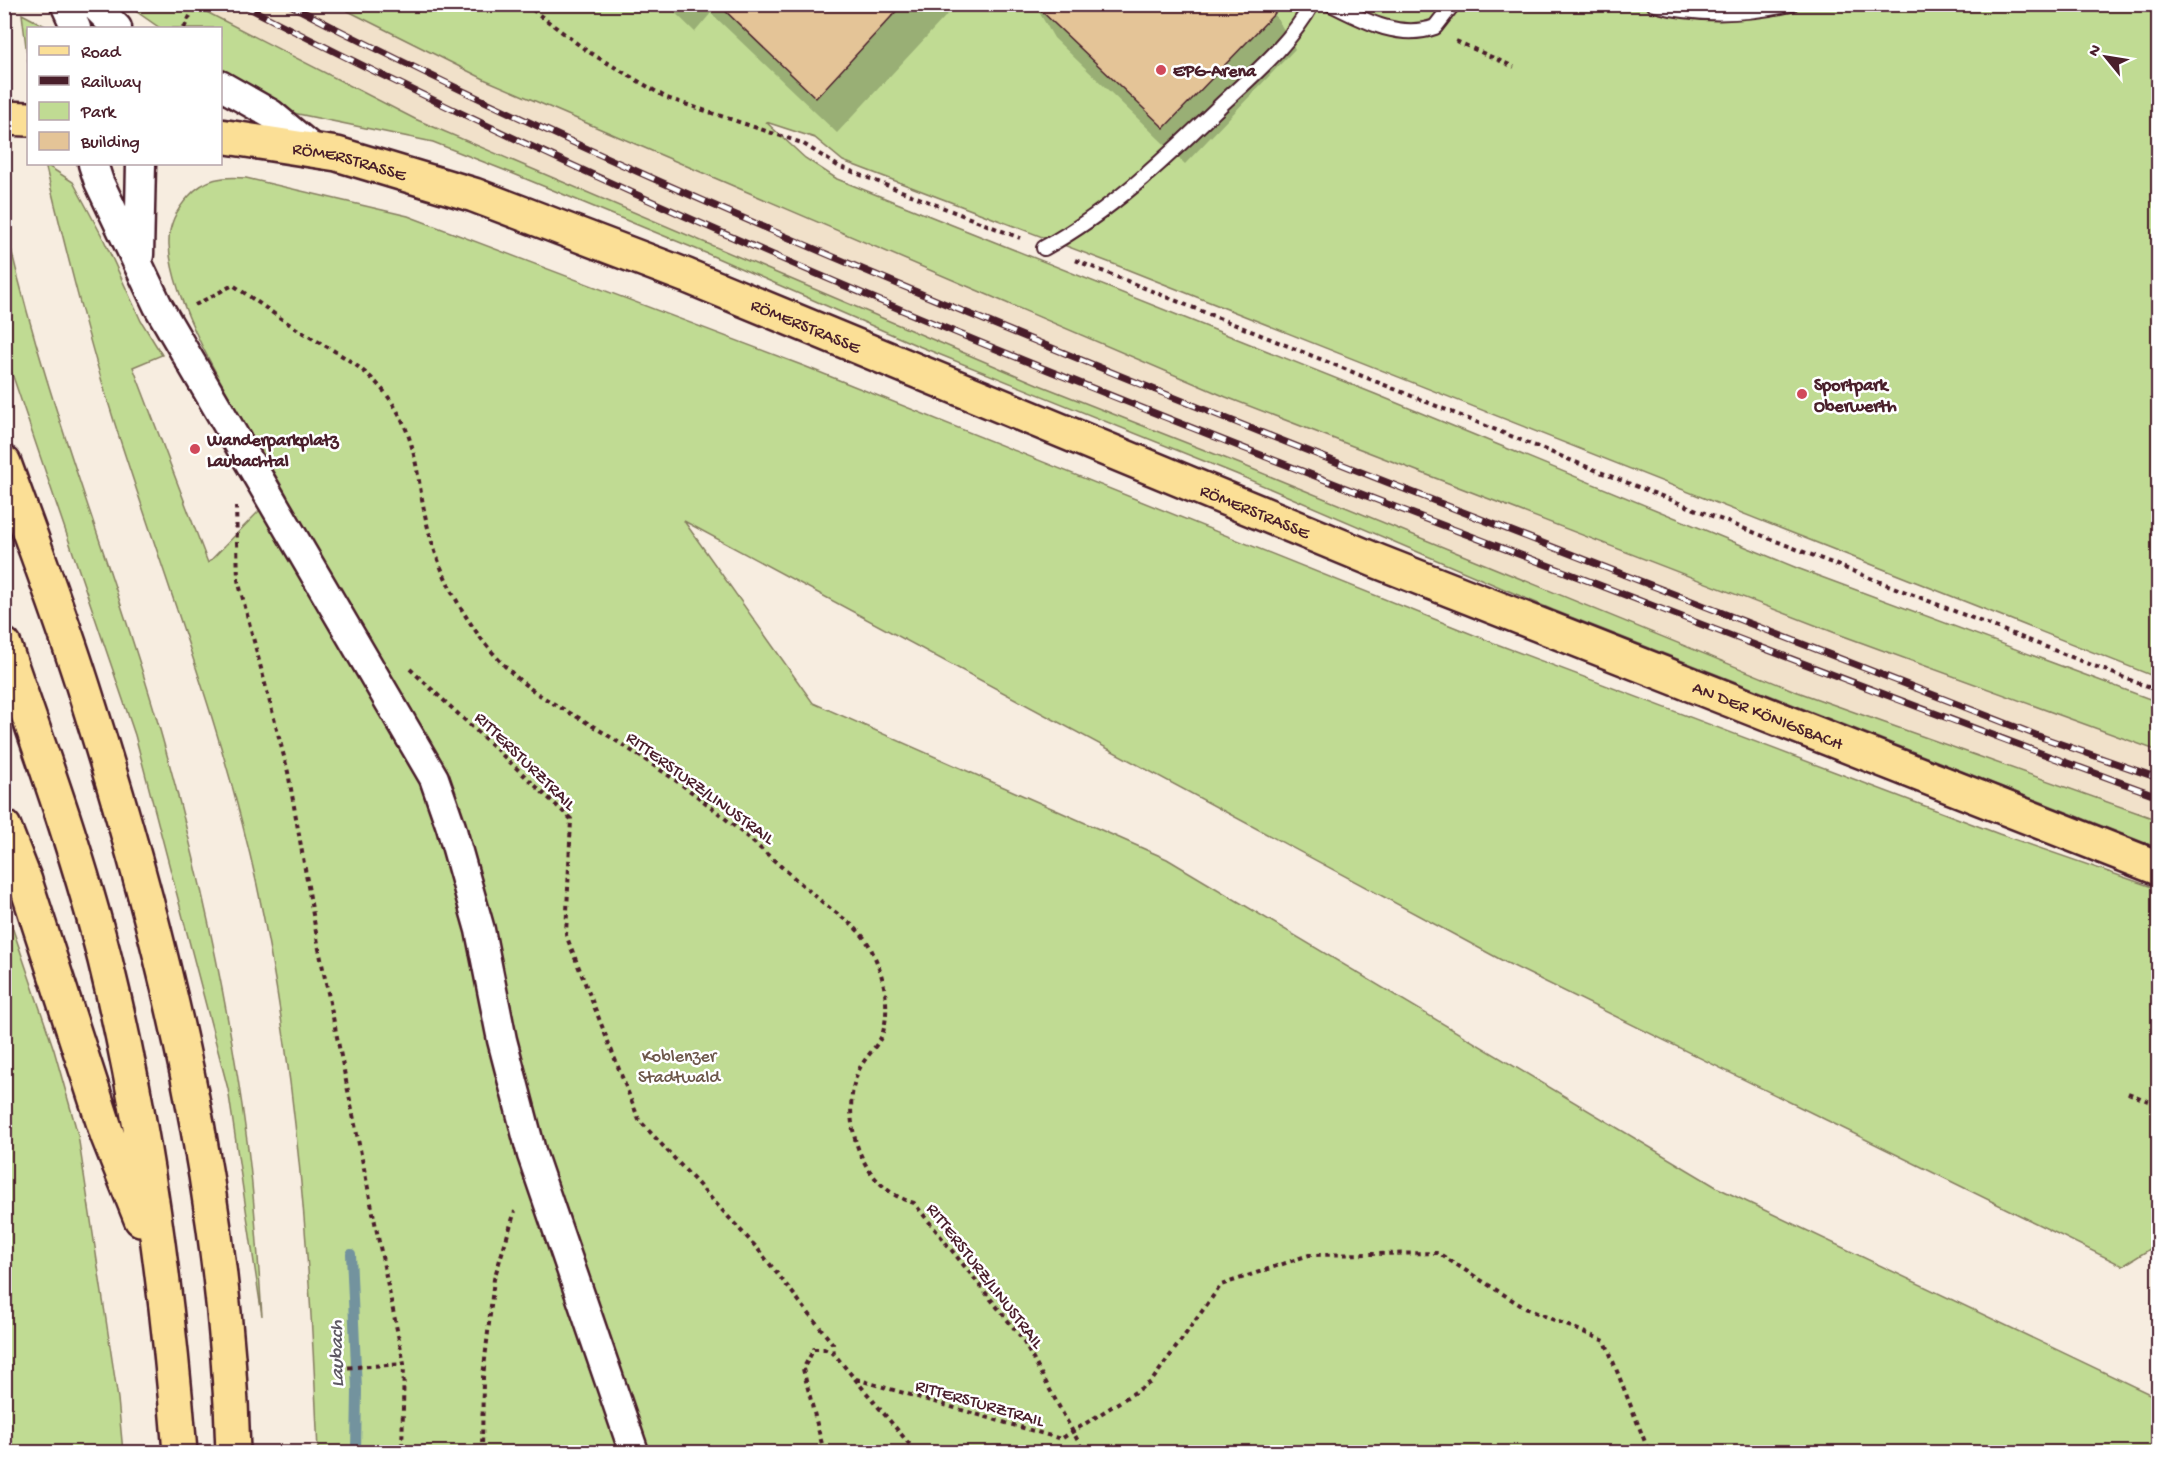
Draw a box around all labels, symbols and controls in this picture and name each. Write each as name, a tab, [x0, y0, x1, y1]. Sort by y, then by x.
legend	[27, 27, 222, 165]
north arrow	[2076, 27, 2136, 87]
text: N	[2085, 42, 2107, 61]
text: Road	[81, 43, 122, 64]
place label: EPG-Arena	[1173, 62, 1257, 83]
marker: EPG-Arena	[1154, 63, 1168, 77]
text: Railway	[81, 73, 141, 94]
text: Park	[80, 103, 117, 124]
text: Building	[80, 133, 140, 154]
street label: RÖMERSTRASSE	[291, 139, 409, 187]
street label: RÖMERSTRASSE	[747, 295, 864, 360]
place label: Sportpark Oberwerth	[1814, 376, 1897, 418]
marker: Sportpark Oberwerth	[1795, 387, 1809, 401]
place label: Wanderparkplatz Laubachtal	[206, 431, 339, 473]
marker: Wanderparkplatz Laubachtal	[188, 442, 202, 456]
street label: RÖMERSTRASSE	[1196, 481, 1313, 545]
street label: AN DER KÖNIGSBACH	[1689, 678, 1846, 756]
street label: RITTERSTURZTRAIL	[469, 708, 580, 816]
street label: RITTERSTURZ/LINUSTRAIL	[621, 728, 779, 851]
park label: Koblenzer Stadtwald	[638, 1047, 721, 1089]
street label: RITTERSTURZ/LINUSTRAIL	[921, 1200, 1048, 1354]
water label: Laubach	[326, 1320, 351, 1388]
street label: RITTERSTURZTRAIL	[913, 1376, 1047, 1433]

